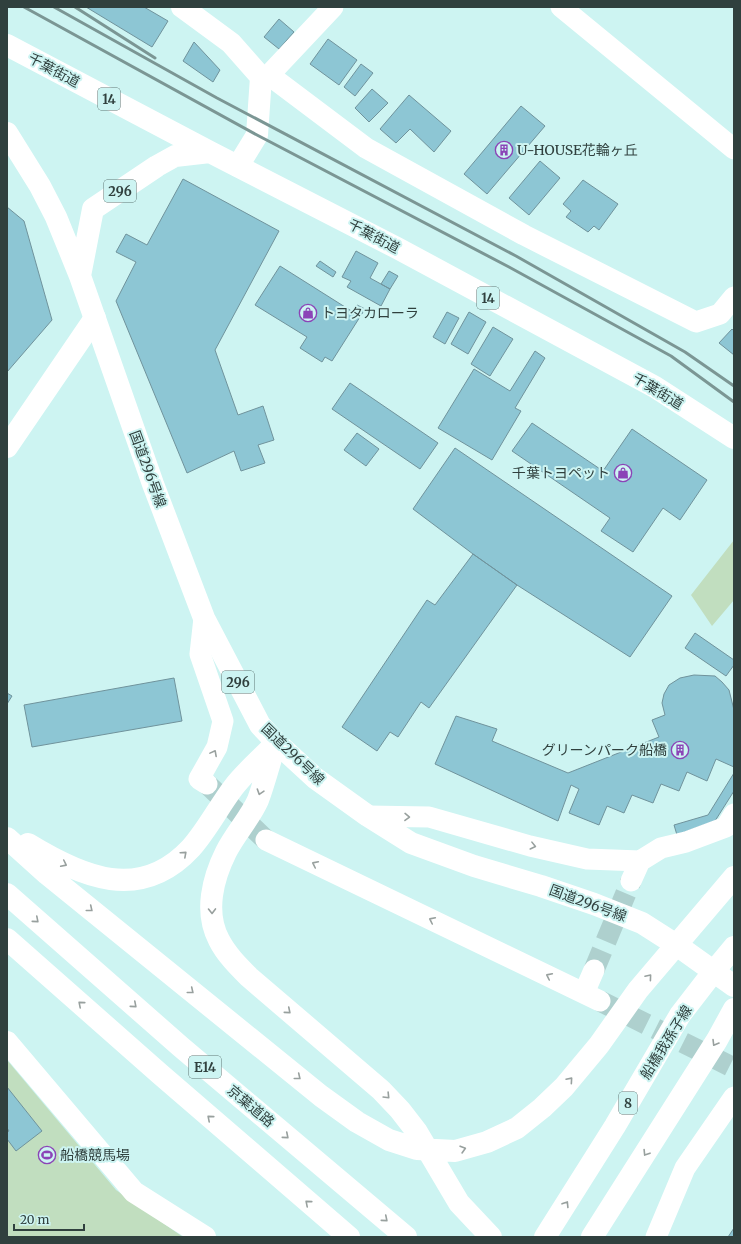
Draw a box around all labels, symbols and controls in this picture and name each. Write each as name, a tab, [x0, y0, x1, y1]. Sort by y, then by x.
street label: 千葉街道	[25, 49, 83, 91]
road number: 14	[98, 88, 120, 110]
building icon: U-HOUSE花輪ヶ丘	[494, 140, 514, 160]
place label: U-HOUSE花輪ヶ丘	[517, 141, 638, 159]
road number: 296	[104, 180, 136, 202]
street label: 千葉街道	[345, 215, 403, 257]
road number: 14	[477, 287, 499, 309]
shop icon: トヨタカローラ	[298, 303, 318, 323]
place label: トヨタカローラ	[321, 304, 419, 322]
street label: 千葉街道	[629, 369, 687, 413]
street label: 国道296号線	[126, 428, 170, 510]
shop icon: 千葉トヨペット	[613, 463, 633, 483]
place label: 千葉トヨペット	[512, 464, 610, 482]
road number: 296	[222, 671, 254, 693]
street label: 国道296号線	[258, 719, 328, 789]
building icon: グリーンパーク船橋	[670, 740, 690, 760]
place label: グリーンパーク船橋	[542, 741, 667, 759]
one-way arrow	[209, 750, 217, 757]
one-way arrow	[256, 789, 265, 796]
one-way arrow	[404, 813, 410, 821]
one-way arrow	[530, 842, 536, 850]
one-way arrow	[179, 851, 187, 858]
one-way arrow	[60, 859, 68, 867]
one-way arrow	[311, 861, 319, 869]
street label: 国道296号線	[547, 881, 629, 925]
one-way arrow	[85, 904, 92, 911]
one-way arrow	[208, 908, 216, 914]
one-way arrow	[32, 915, 39, 922]
one-way arrow	[428, 917, 436, 925]
one-way arrow	[546, 973, 553, 981]
one-way arrow	[645, 974, 652, 982]
one-way arrow	[186, 986, 193, 993]
one-way arrow	[129, 1001, 137, 1008]
one-way arrow	[78, 1002, 86, 1009]
street label: 船橋我孫子線	[636, 1002, 696, 1082]
one-way arrow	[284, 1006, 291, 1013]
one-way arrow	[713, 1039, 720, 1046]
road number: E14	[189, 1056, 221, 1078]
one-way arrow	[294, 1073, 301, 1080]
one-way arrow	[565, 1077, 572, 1084]
street label: 京葉道路	[224, 1081, 278, 1131]
one-way arrow	[382, 1091, 389, 1099]
road number: 8	[619, 1092, 637, 1114]
one-way arrow	[208, 1115, 215, 1122]
one-way arrow	[281, 1131, 288, 1138]
sports icon: 船橋競馬場	[37, 1145, 57, 1165]
one-way arrow	[459, 1145, 466, 1153]
place label: 船橋競馬場	[60, 1146, 130, 1164]
one-way arrow	[643, 1148, 650, 1155]
one-way arrow	[306, 1200, 313, 1207]
one-way arrow	[561, 1201, 569, 1208]
scale bar	[14, 1206, 84, 1232]
text: 20 m	[20, 1212, 49, 1227]
one-way arrow	[380, 1215, 388, 1222]

